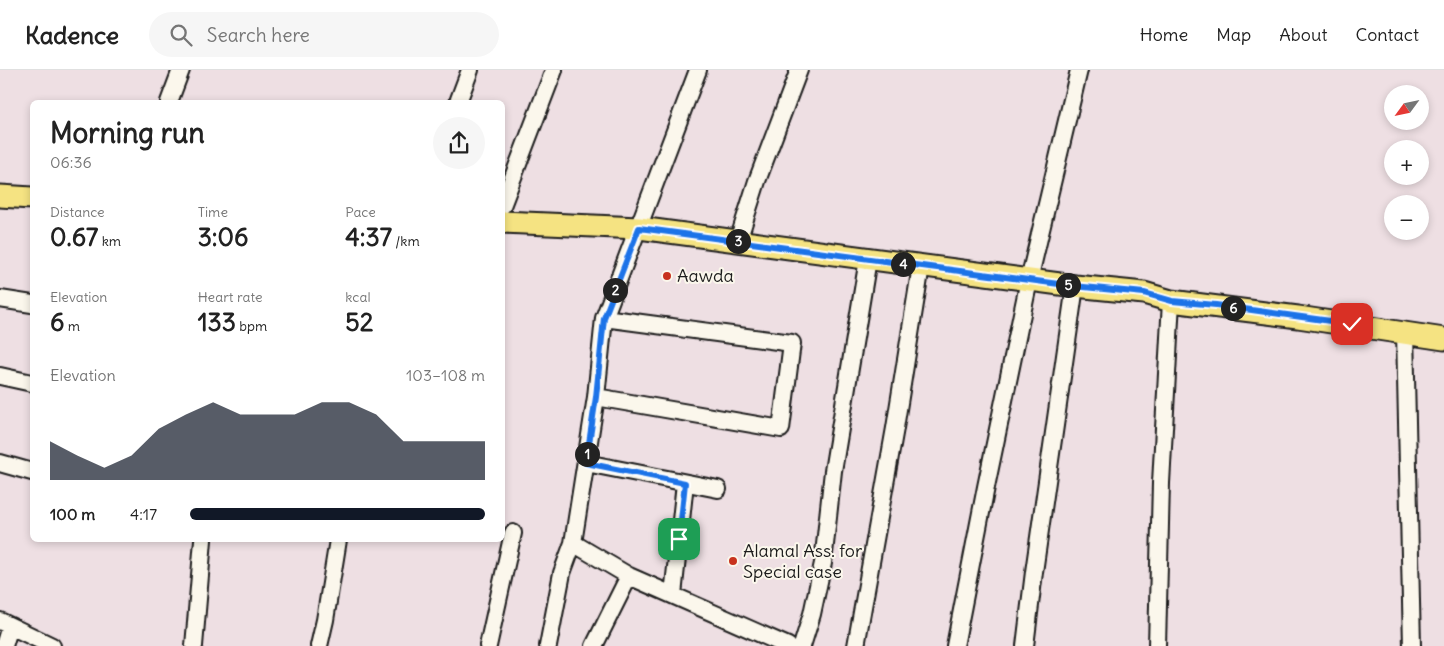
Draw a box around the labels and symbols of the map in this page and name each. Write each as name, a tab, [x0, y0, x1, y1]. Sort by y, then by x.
north arrow	[1384, 85, 1429, 130]
pin: 3	[726, 228, 750, 254]
pin: 4	[890, 252, 916, 276]
place label: Aawda	[677, 264, 734, 287]
marker: Aawda	[661, 270, 673, 282]
pin: 5	[1056, 272, 1080, 298]
pin: 2	[602, 278, 628, 302]
pin: 6	[1220, 296, 1246, 320]
pin	[1331, 303, 1373, 345]
pin: 1	[574, 442, 600, 466]
pin	[658, 518, 700, 560]
place label: Alamal Ass. for Special case	[743, 539, 863, 583]
marker: Alamal Ass. for Special case	[727, 555, 739, 567]

